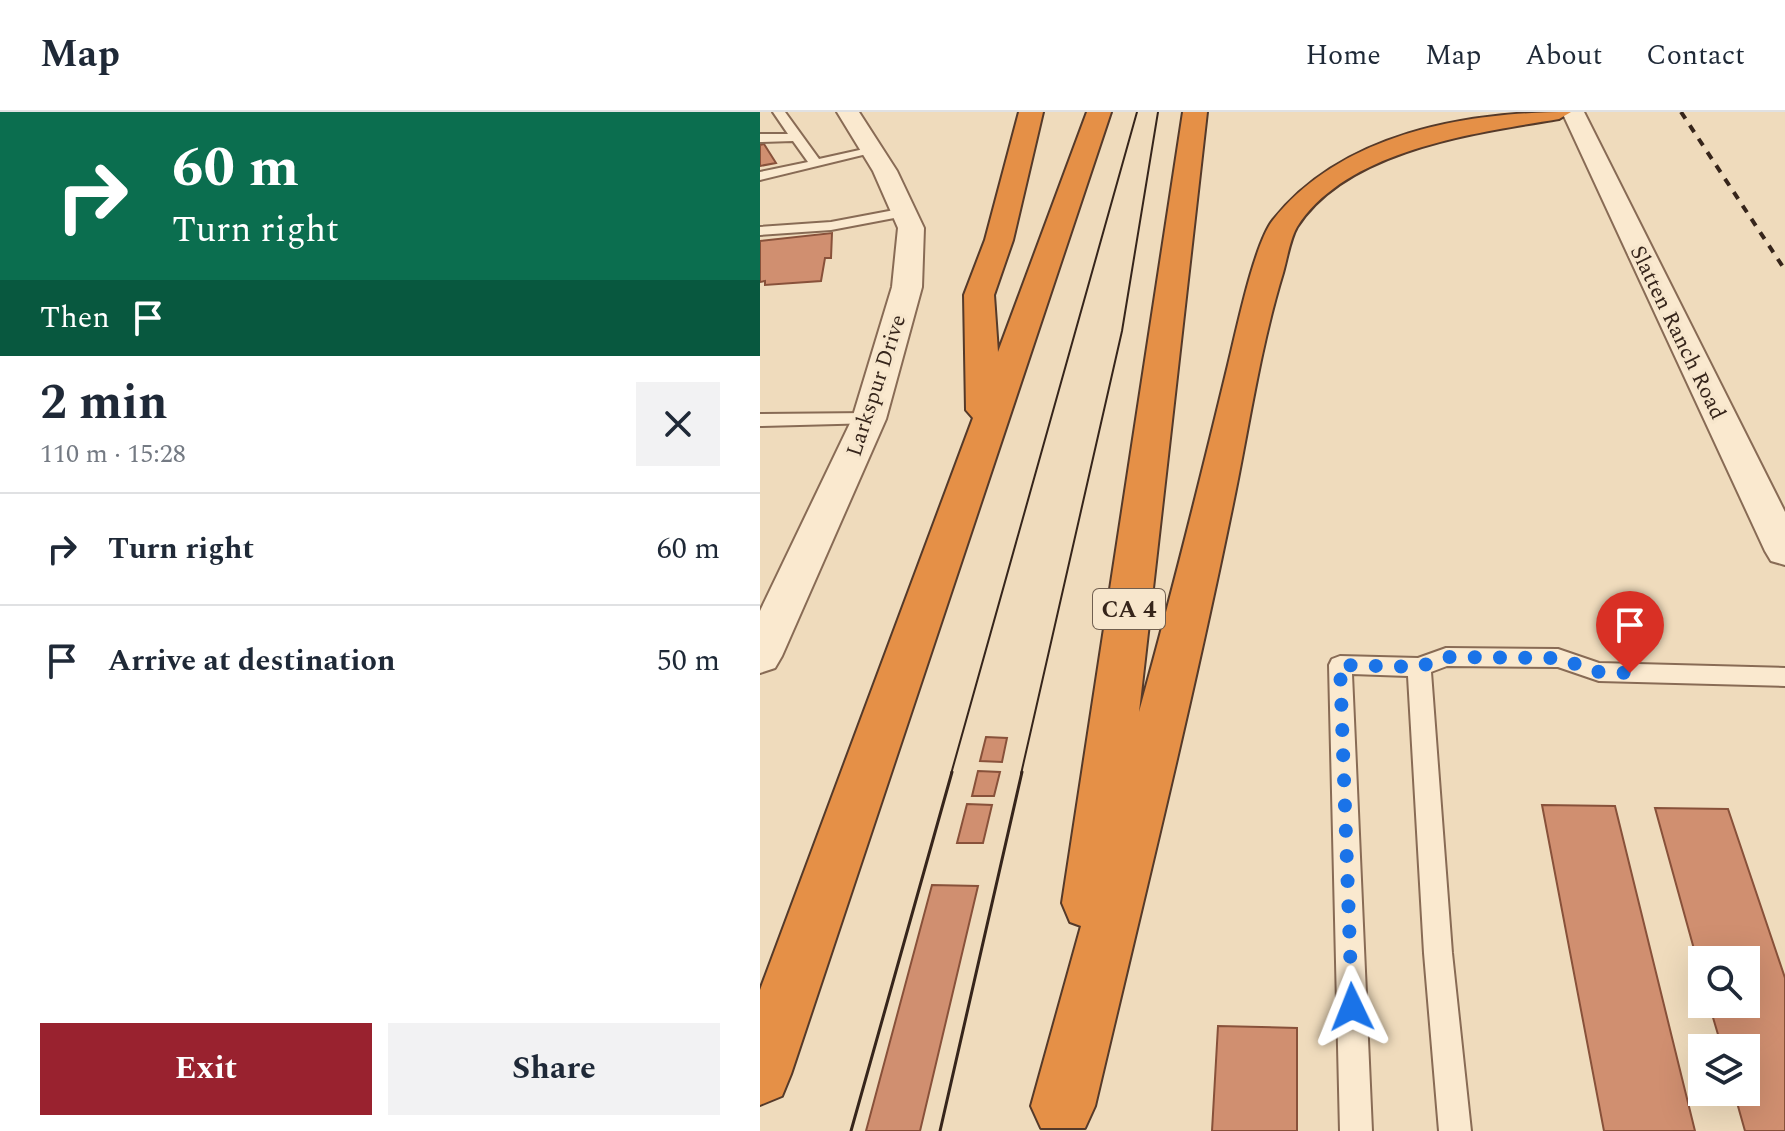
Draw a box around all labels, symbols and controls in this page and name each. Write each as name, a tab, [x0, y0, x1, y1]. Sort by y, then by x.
text: Map	[40, 26, 120, 84]
text: Home	[1305, 34, 1381, 77]
text: Map	[1425, 34, 1481, 77]
text: About	[1525, 34, 1602, 77]
text: Contact	[1646, 34, 1745, 77]
text: 60 m	[172, 126, 299, 211]
icon: right	[40, 144, 144, 248]
text: Turn right	[172, 203, 339, 258]
street label: Slatten Ranch Road	[1621, 240, 1734, 425]
text: Then	[40, 295, 110, 341]
icon: arrive	[126, 296, 170, 340]
street label: Larkspur Drive	[838, 310, 915, 461]
text: 2 min	[40, 367, 168, 440]
button: close	[636, 382, 720, 466]
text: 110 m · 15:28	[40, 434, 186, 474]
text: Turn right	[108, 526, 254, 572]
text: 60 m	[657, 526, 720, 572]
icon: right	[40, 527, 84, 571]
road number: CA 4	[1093, 589, 1165, 629]
pin	[1596, 591, 1664, 673]
icon: arrive	[1608, 603, 1652, 647]
text: Arrive at destination	[108, 638, 395, 684]
text: 50 m	[657, 638, 720, 684]
icon: arrive	[40, 639, 84, 683]
map controls	[1688, 946, 1760, 1106]
button: search	[1688, 946, 1760, 1018]
position arrow	[1310, 965, 1394, 1049]
button: Exit	[40, 1023, 372, 1115]
button: Share	[388, 1023, 720, 1115]
button: layers	[1688, 1034, 1760, 1106]

